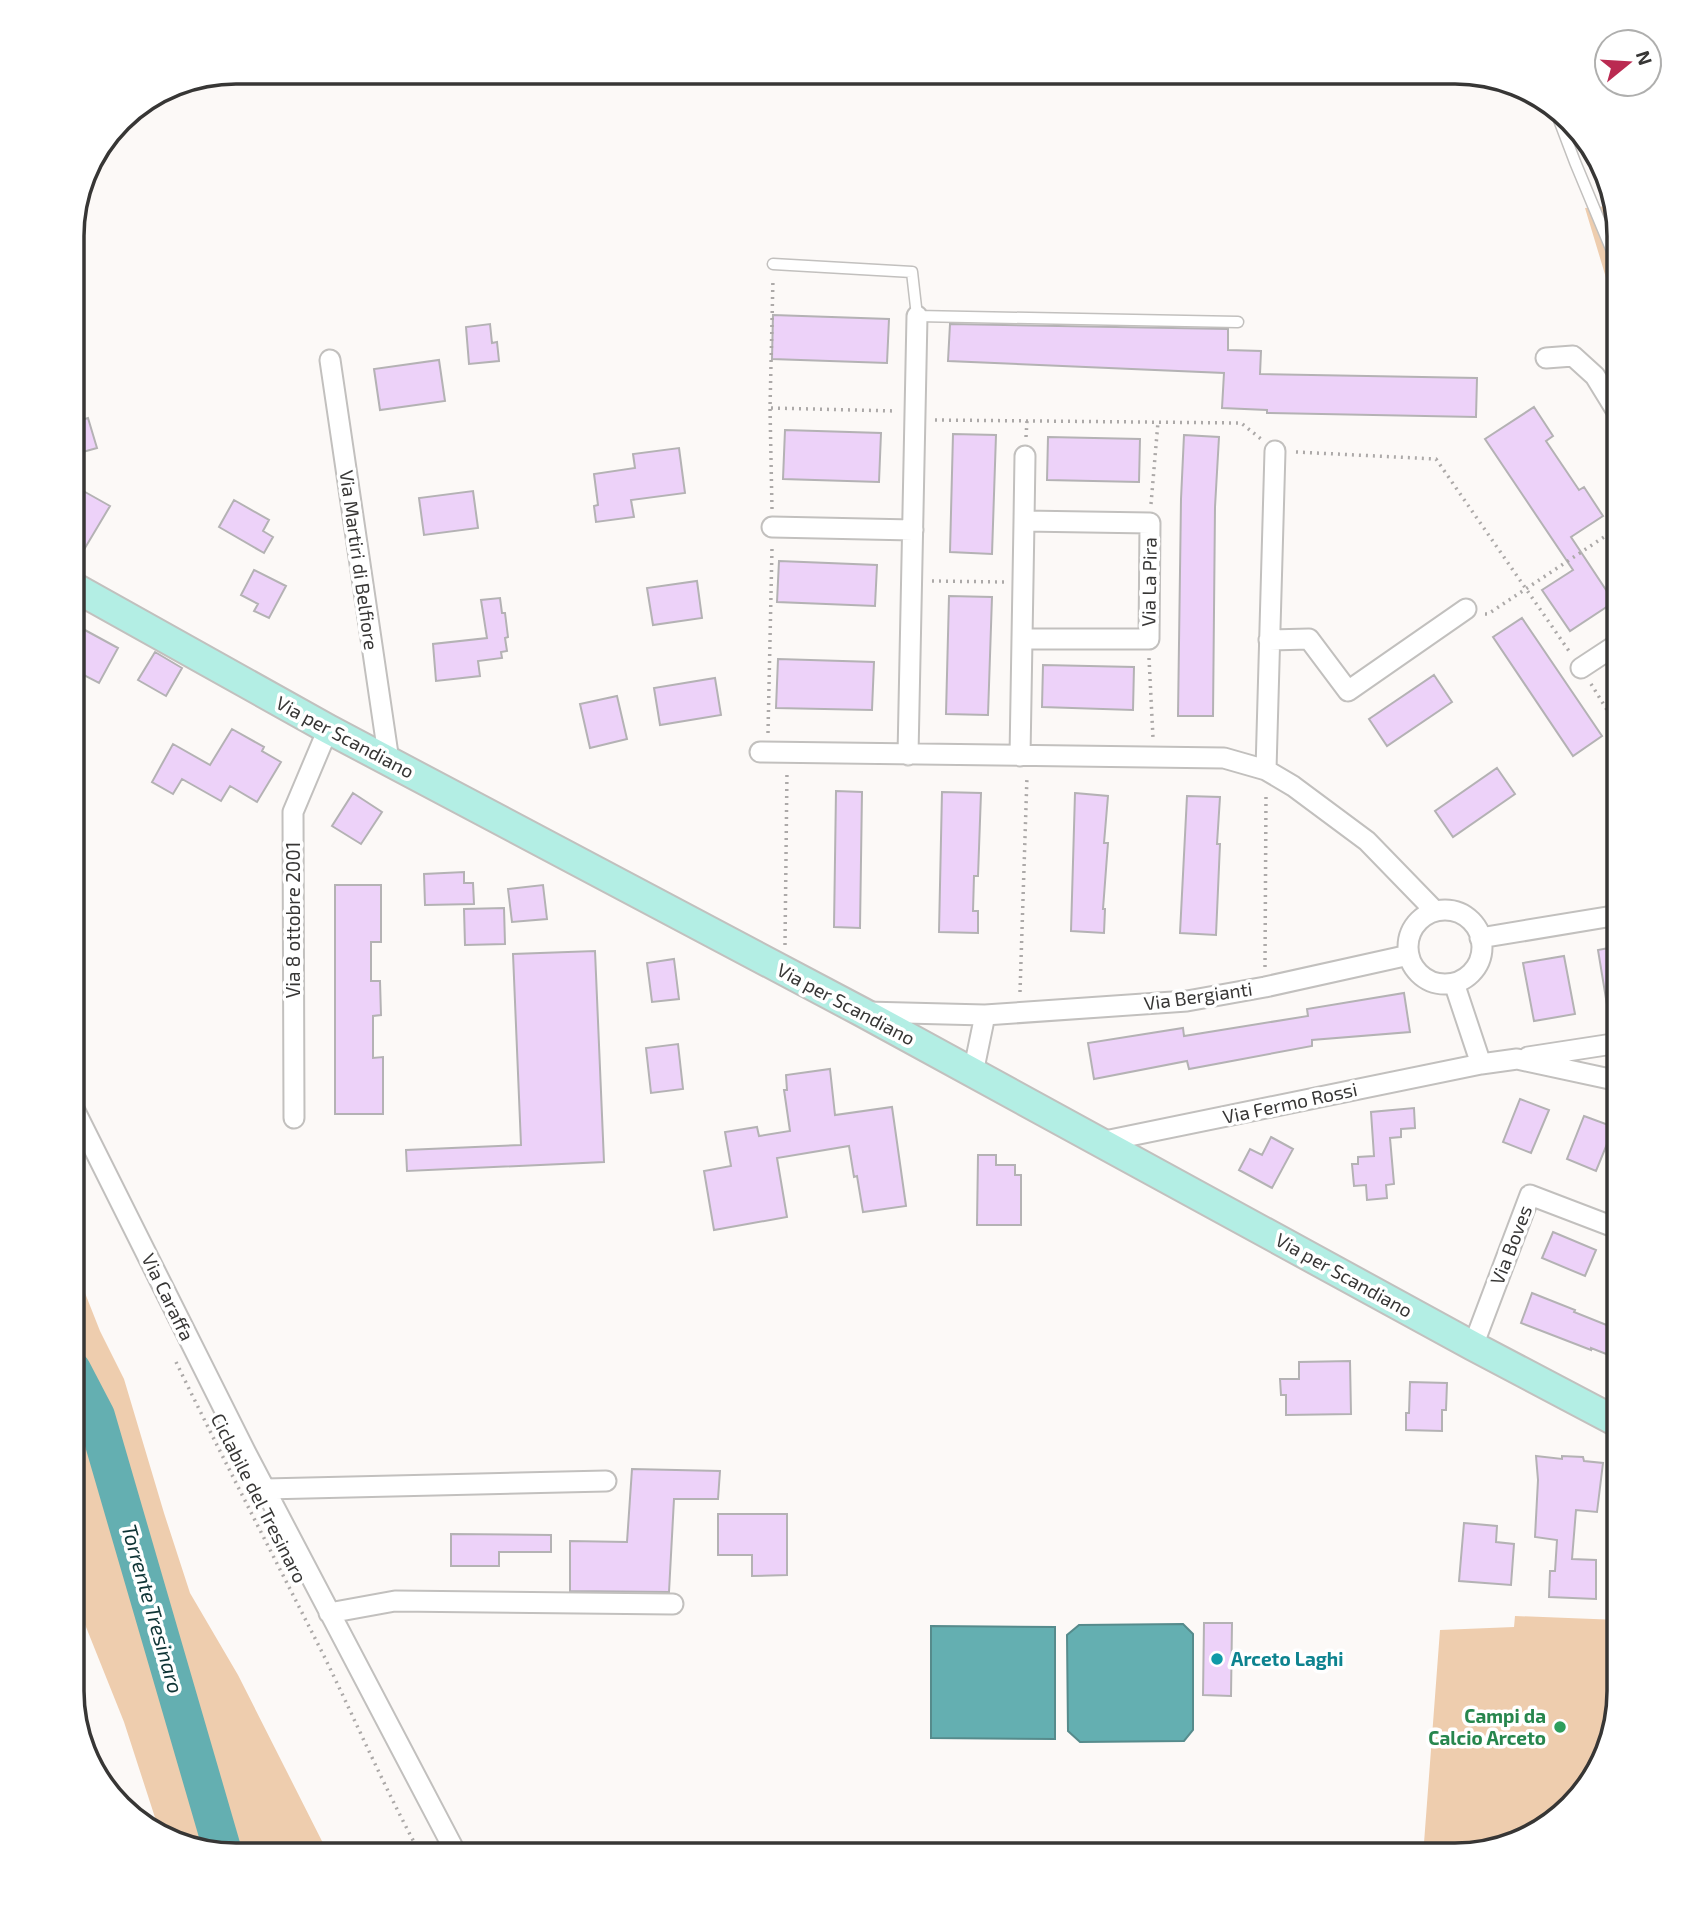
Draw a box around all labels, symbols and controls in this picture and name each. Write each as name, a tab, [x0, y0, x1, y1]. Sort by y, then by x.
north arrow	[1593, 28, 1663, 98]
text: N	[1632, 48, 1658, 68]
street label: Via Martiri di Belfiore	[335, 468, 384, 651]
street label: Via La Pira	[1136, 537, 1161, 627]
street label: Via per Scandiano	[272, 691, 418, 783]
street label: Via 8 ottobre 2001	[281, 842, 304, 998]
street label: Via per Scandiano	[773, 958, 919, 1050]
street label: Via Bergianti	[1142, 977, 1254, 1014]
street label: Via Fermo Rossi	[1221, 1077, 1359, 1128]
street label: Via Boves	[1485, 1202, 1536, 1288]
street label: Via per Scandiano	[1272, 1227, 1417, 1322]
street label: Via Caraffa	[137, 1249, 199, 1344]
street label: Ciclabile del Tresinaro	[207, 1409, 312, 1586]
water label: Torrente Tresinaro	[117, 1521, 190, 1696]
place label: Arceto Laghi	[1231, 1647, 1343, 1670]
marker: Arceto Laghi	[1209, 1651, 1225, 1667]
place label: Campi da Calcio Arceto	[1428, 1704, 1546, 1749]
marker: Campi da Calcio Arceto	[1552, 1719, 1568, 1735]

